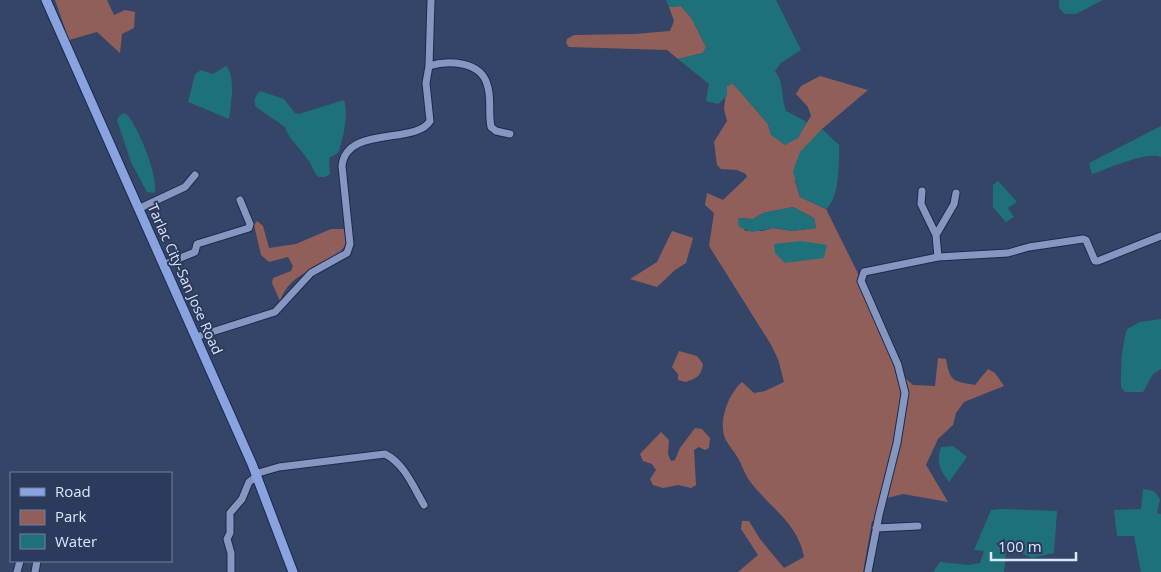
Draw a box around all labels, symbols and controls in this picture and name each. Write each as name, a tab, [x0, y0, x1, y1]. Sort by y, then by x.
street label: Tarlac City-San Jose Road	[144, 200, 227, 357]
legend	[10, 472, 172, 562]
text: Road	[55, 481, 91, 501]
text: Park	[55, 506, 86, 526]
scale bar	[991, 530, 1076, 562]
text: Water	[55, 531, 97, 551]
text: 100 m	[998, 536, 1042, 556]

